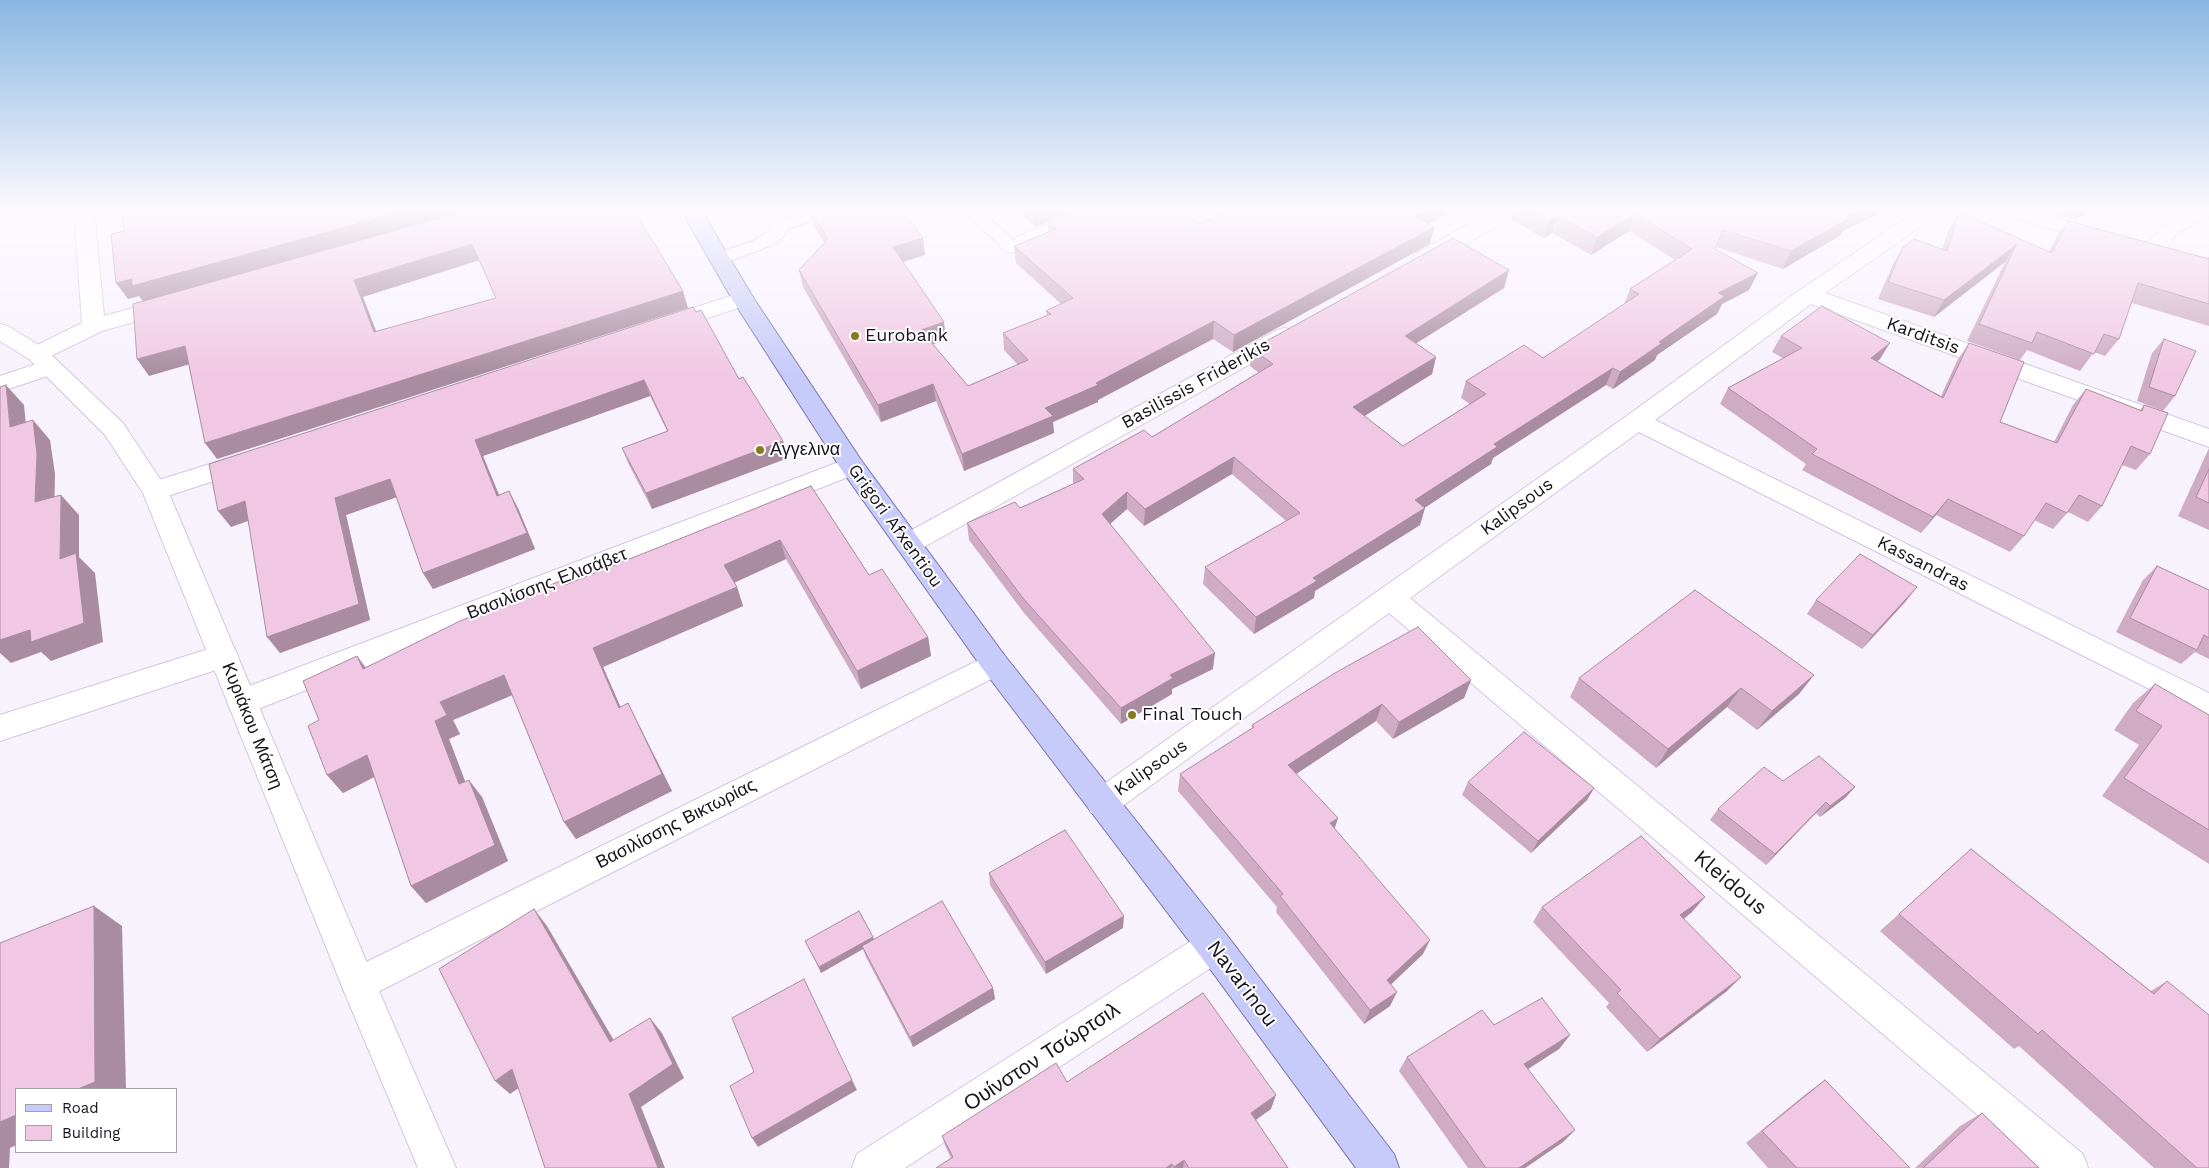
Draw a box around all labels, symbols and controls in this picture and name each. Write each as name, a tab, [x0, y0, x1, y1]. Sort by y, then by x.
street label: Karditsis	[1884, 313, 1962, 359]
place label: Eurobank	[865, 325, 948, 347]
marker: Eurobank	[849, 330, 861, 342]
street label: Basilissis Friderikis	[1118, 334, 1274, 434]
place label: Αγγελινα	[770, 439, 840, 461]
marker: Αγγελινα	[754, 444, 766, 456]
street label: Grigori Afxentiou	[843, 460, 947, 592]
street label: Kalipsous	[1477, 474, 1557, 540]
street label: Kassandras	[1874, 532, 1972, 596]
street label: Βασιλίσσης Ελισάβετ	[464, 544, 630, 624]
street label: Κυριάκου Μάτση	[217, 660, 287, 792]
place label: Final Touch	[1142, 704, 1243, 726]
marker: Final Touch	[1126, 709, 1138, 721]
street label: Kalipsous	[1110, 735, 1192, 801]
street label: Βασιλίσσης Βικτωρίας	[592, 774, 760, 874]
street label: Kleidous	[1688, 845, 1772, 921]
street label: Navarinou	[1201, 936, 1283, 1032]
street label: Ουίνστον Τσώρτσιλ	[959, 997, 1125, 1117]
legend	[15, 1088, 178, 1153]
text: Road	[62, 1099, 99, 1117]
text: Building	[62, 1124, 120, 1142]

